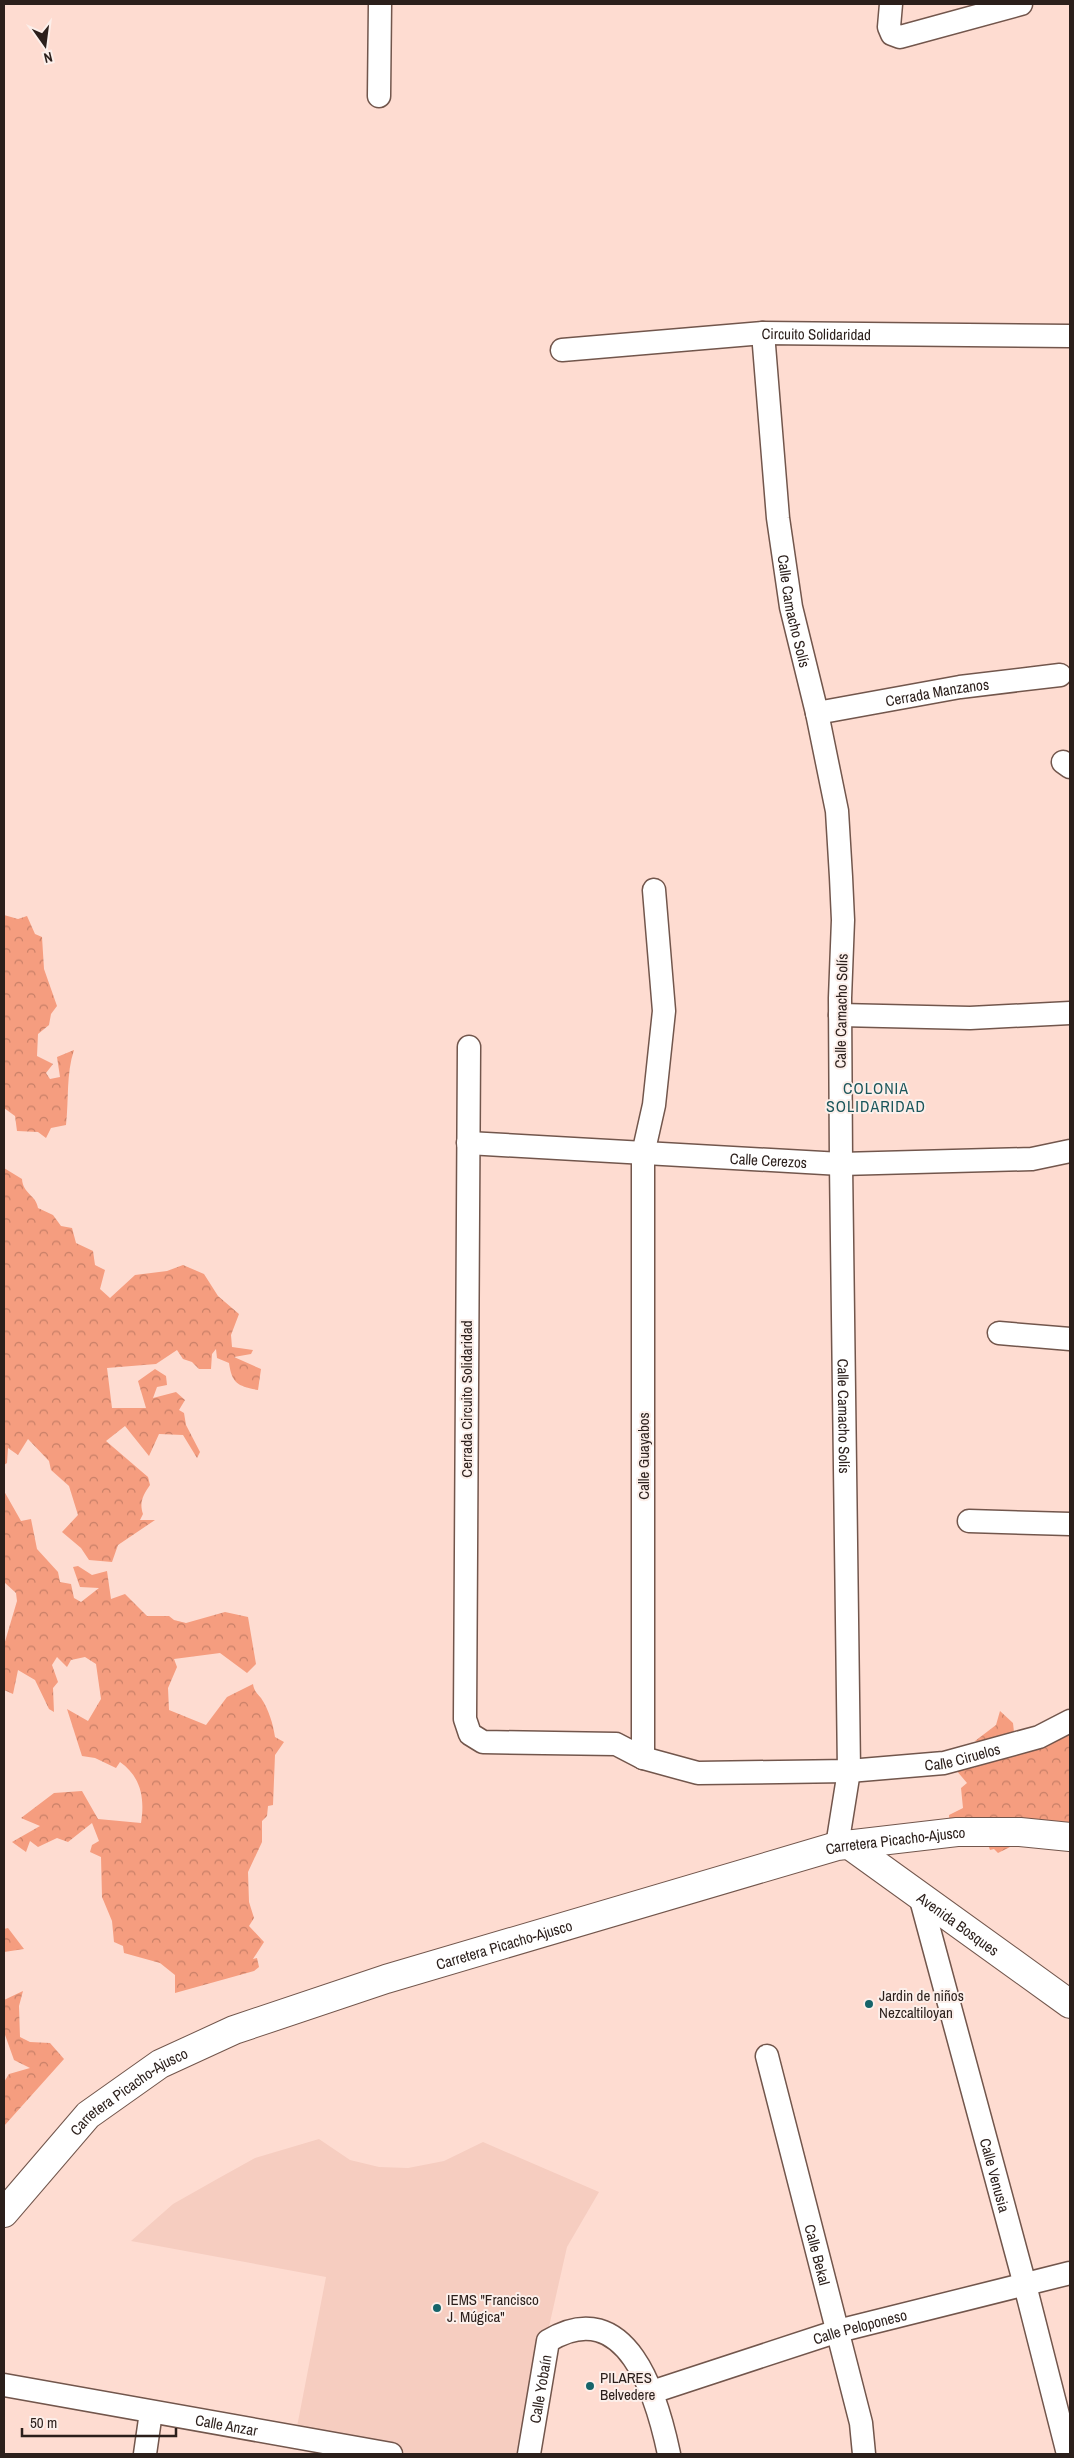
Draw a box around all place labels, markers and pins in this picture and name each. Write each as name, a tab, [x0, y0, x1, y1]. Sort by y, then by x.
place label: Jardin de niños Nezcaltiloyan	[879, 1985, 964, 2023]
marker: Jardin de niños Nezcaltiloyan	[863, 1998, 875, 2010]
place label: IEMS "Francisco J. Múgica"	[447, 2289, 539, 2327]
marker: IEMS "Francisco J. Múgica"	[431, 2302, 443, 2314]
place label: PILARES Belvedere	[600, 2367, 656, 2405]
marker: PILARES Belvedere	[584, 2380, 596, 2392]

